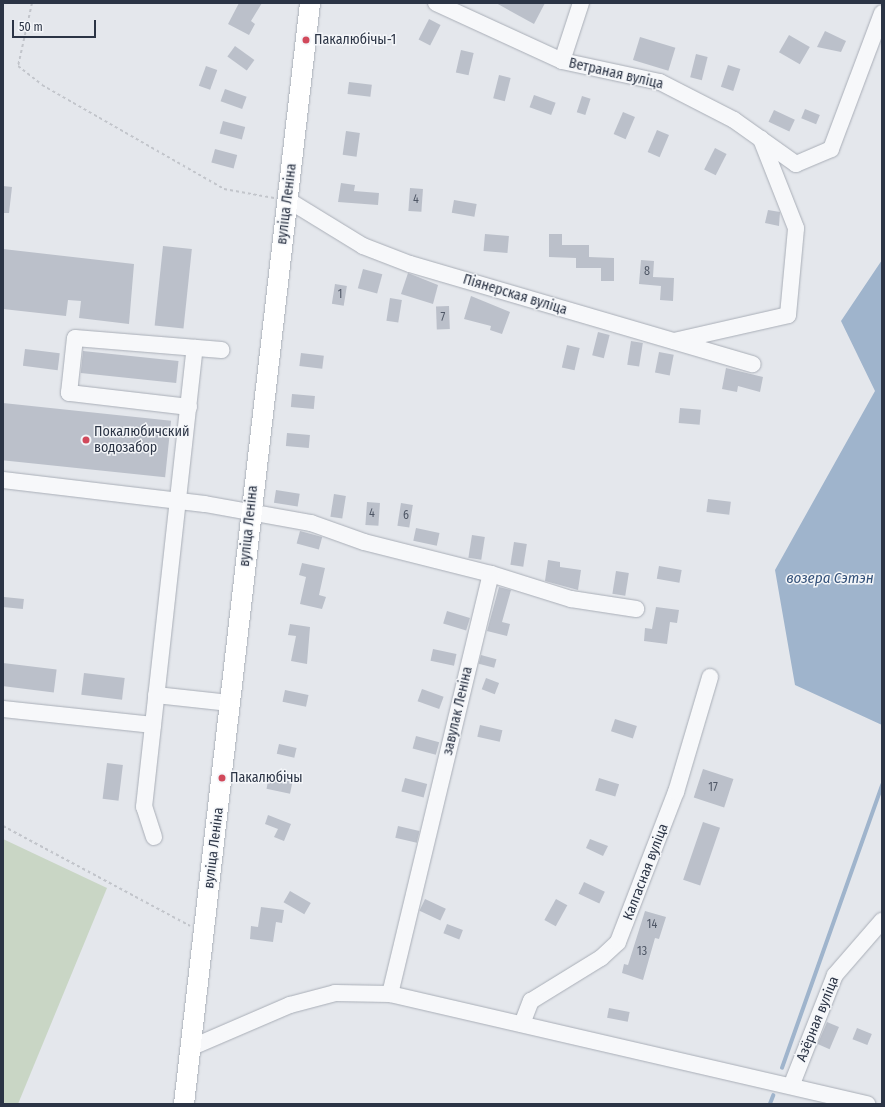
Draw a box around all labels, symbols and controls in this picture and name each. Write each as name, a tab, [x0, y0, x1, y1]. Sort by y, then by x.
scale bar	[14, 12, 98, 38]
text: 50 m	[19, 20, 43, 34]
place label: Пакалюбічы-1	[314, 32, 396, 48]
marker: Пакалюбічы-1	[301, 35, 311, 45]
street label: Ветраная вуліца	[567, 55, 665, 93]
street label: вуліца Леніна	[274, 162, 300, 246]
house number: 4	[413, 193, 419, 207]
house number: 8	[644, 265, 650, 279]
street label: Піянерская вуліца	[461, 271, 569, 319]
house number: 1	[338, 288, 342, 302]
house number: 7	[441, 311, 445, 325]
place label: Покалюбичский водозабор	[94, 424, 189, 456]
marker: Покалюбичский водозабор	[81, 435, 91, 445]
street label: вуліца Леніна	[236, 485, 262, 567]
house number: 4	[369, 507, 375, 521]
house number: 6	[403, 509, 409, 523]
water label: возера Сэтэн	[786, 570, 874, 588]
street label: завулак Леніна	[440, 665, 476, 757]
place label: Пакалюбічы	[230, 770, 303, 786]
marker: Пакалюбічы	[217, 773, 227, 783]
house number: 17	[708, 781, 718, 795]
street label: вуліца Леніна	[201, 806, 227, 890]
street label: Калгасная вуліца	[620, 822, 672, 922]
house number: 14	[647, 918, 657, 932]
house number: 13	[637, 945, 647, 959]
street label: Азёрная вуліца	[793, 974, 843, 1064]

